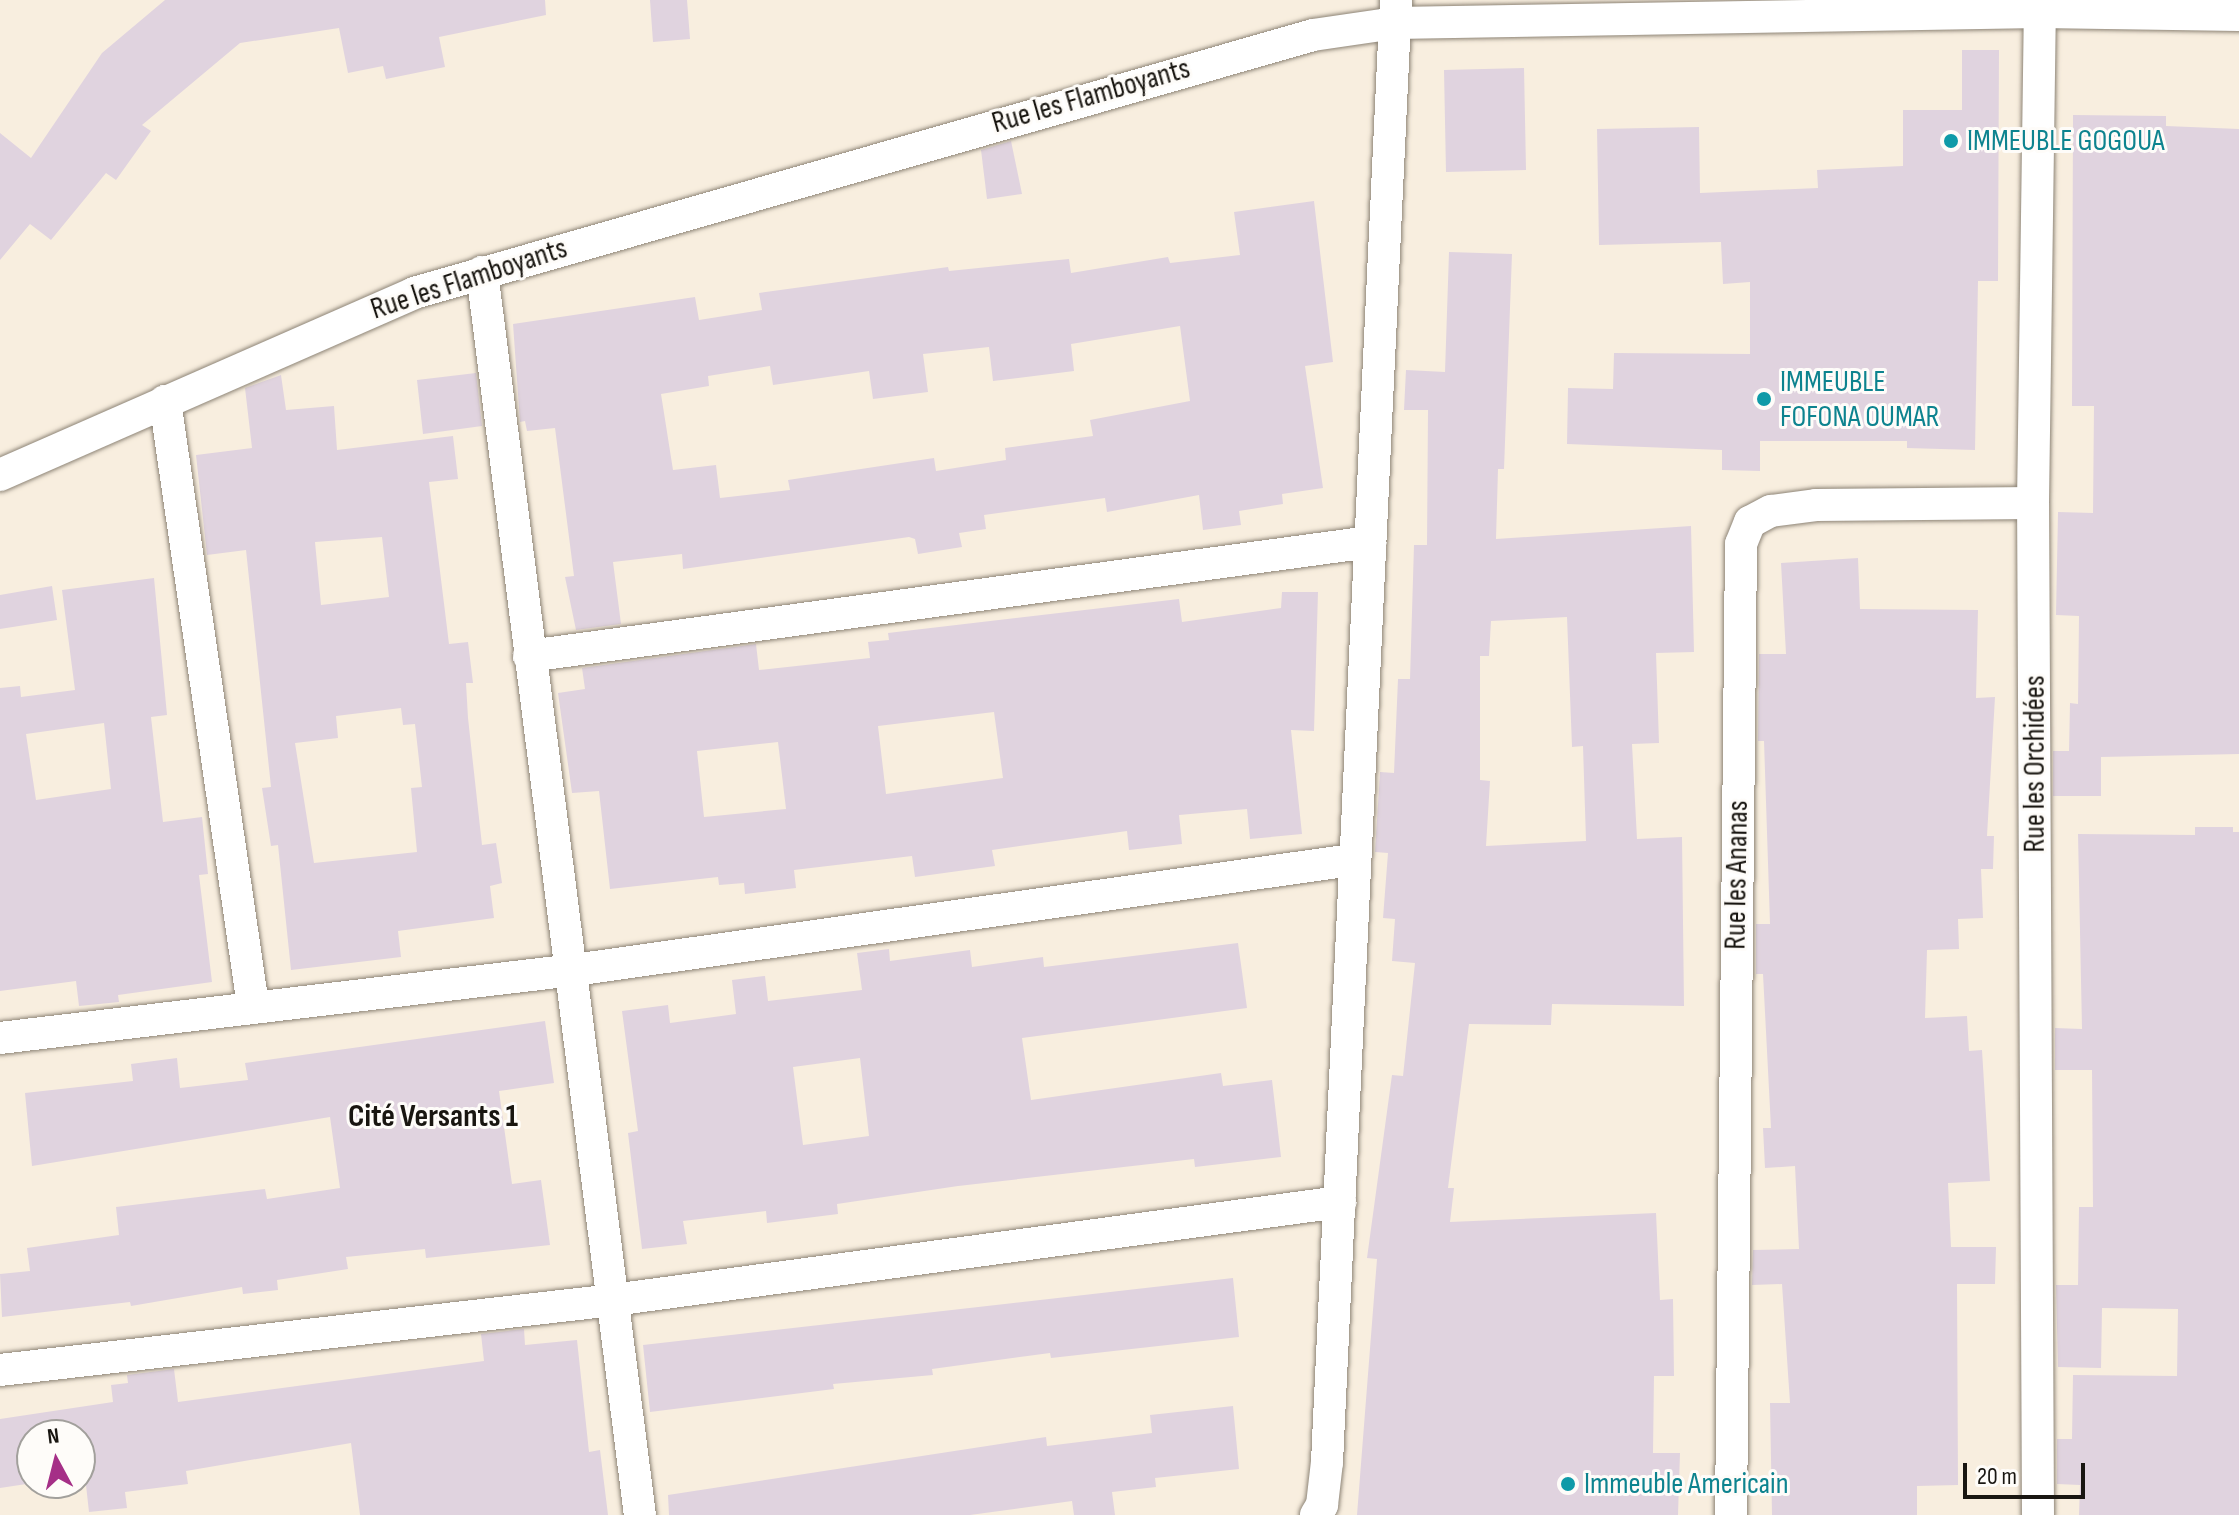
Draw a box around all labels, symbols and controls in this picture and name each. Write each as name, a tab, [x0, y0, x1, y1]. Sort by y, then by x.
street label: Rue les Flamboyants	[988, 51, 1194, 141]
place label: IMMEUBLE GOGOUA	[1967, 123, 2165, 159]
marker: IMMEUBLE GOGOUA	[1942, 132, 1960, 150]
street label: Rue les Flamboyants	[366, 230, 572, 328]
place label: IMMEUBLE FOFONA OUMAR	[1780, 364, 1939, 434]
marker: IMMEUBLE FOFONA OUMAR	[1755, 390, 1773, 408]
street label: Rue les Orchidées	[2017, 675, 2053, 853]
street label: Rue les Ananas	[1718, 800, 1756, 950]
district label: Cité Versants 1	[348, 1098, 518, 1136]
north arrow	[16, 1419, 96, 1499]
text: N	[46, 1423, 61, 1451]
scale bar	[1967, 1447, 2089, 1497]
text: 20 m	[1977, 1462, 2017, 1491]
place label: Immeuble Americain	[1584, 1466, 1789, 1502]
marker: Immeuble Americain	[1559, 1475, 1577, 1493]

